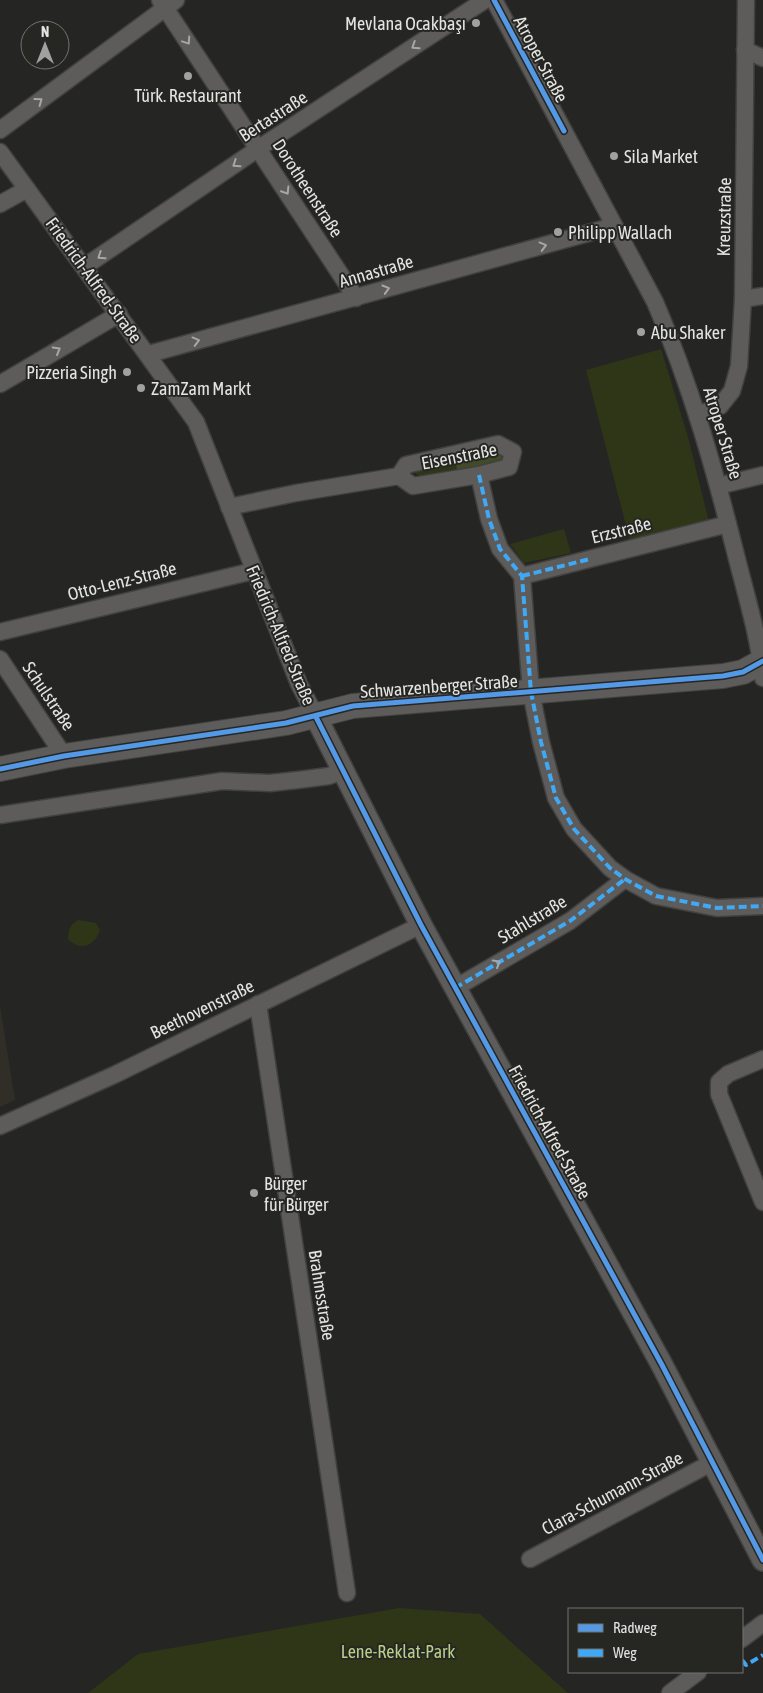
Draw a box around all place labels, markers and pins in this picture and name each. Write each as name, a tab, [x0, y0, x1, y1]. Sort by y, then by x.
place label: Mevlana Ocakbaşı	[345, 13, 466, 34]
marker: Mevlana Ocakbaşı	[470, 17, 482, 29]
marker: Türk. Restaurant	[182, 70, 194, 82]
place label: Türk. Restaurant	[134, 85, 242, 106]
place label: Sila Market	[624, 146, 698, 167]
marker: Sila Market	[608, 150, 620, 162]
place label: Philipp Wallach	[568, 222, 672, 243]
marker: Philipp Wallach	[552, 226, 564, 238]
place label: Abu Shaker	[651, 322, 726, 343]
marker: Abu Shaker	[635, 326, 647, 338]
place label: Pizzeria Singh	[26, 362, 117, 383]
marker: Pizzeria Singh	[121, 366, 133, 378]
place label: ZamZam Markt	[151, 378, 251, 399]
marker: ZamZam Markt	[135, 382, 147, 394]
place label: Bürger für Bürger	[264, 1173, 329, 1215]
marker: Bürger für Bürger	[248, 1187, 260, 1199]

